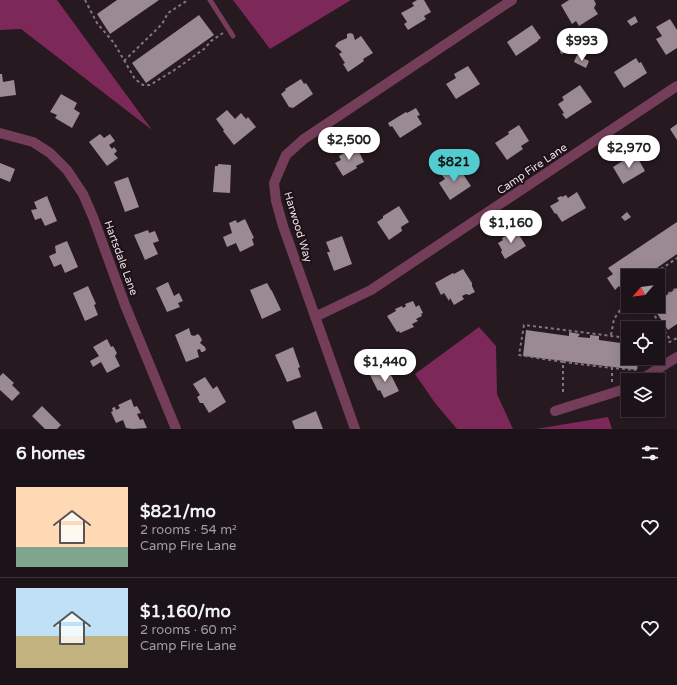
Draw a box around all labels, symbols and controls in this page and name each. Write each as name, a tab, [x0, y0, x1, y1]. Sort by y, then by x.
pin: $993	[558, 28, 606, 62]
text: $993	[566, 33, 598, 49]
pin: $2,500	[316, 127, 382, 161]
text: $2,500	[327, 132, 371, 148]
pin: $2,970	[596, 135, 662, 169]
text: $2,970	[607, 140, 651, 156]
street label: Camp Fire Lane	[495, 141, 569, 197]
pin: $821	[430, 149, 478, 183]
text: $821	[438, 154, 470, 170]
street label: Harwood Way	[281, 190, 315, 264]
pin: $1,160	[478, 210, 544, 244]
text: $1,160	[489, 215, 533, 231]
street label: Hartsdale Lane	[101, 219, 141, 297]
north arrow	[621, 269, 665, 313]
map controls	[621, 269, 665, 417]
button: locate	[621, 321, 665, 365]
pin: $1,440	[352, 349, 418, 383]
text: $1,440	[363, 354, 407, 370]
button: layers	[621, 373, 665, 417]
icon: filters	[639, 442, 661, 464]
text: 6 homes	[16, 443, 85, 464]
text: $821/mo	[140, 501, 216, 522]
icon: home	[48, 503, 96, 551]
icon: heart	[639, 516, 661, 538]
text: 2 rooms · 54 m²	[140, 522, 237, 538]
text: Camp Fire Lane	[140, 538, 236, 554]
text: $1,160/mo	[140, 601, 231, 622]
icon: home	[48, 604, 96, 652]
icon: heart	[639, 617, 661, 639]
text: 2 rooms · 60 m²	[140, 622, 237, 638]
text: Camp Fire Lane	[140, 638, 236, 654]

